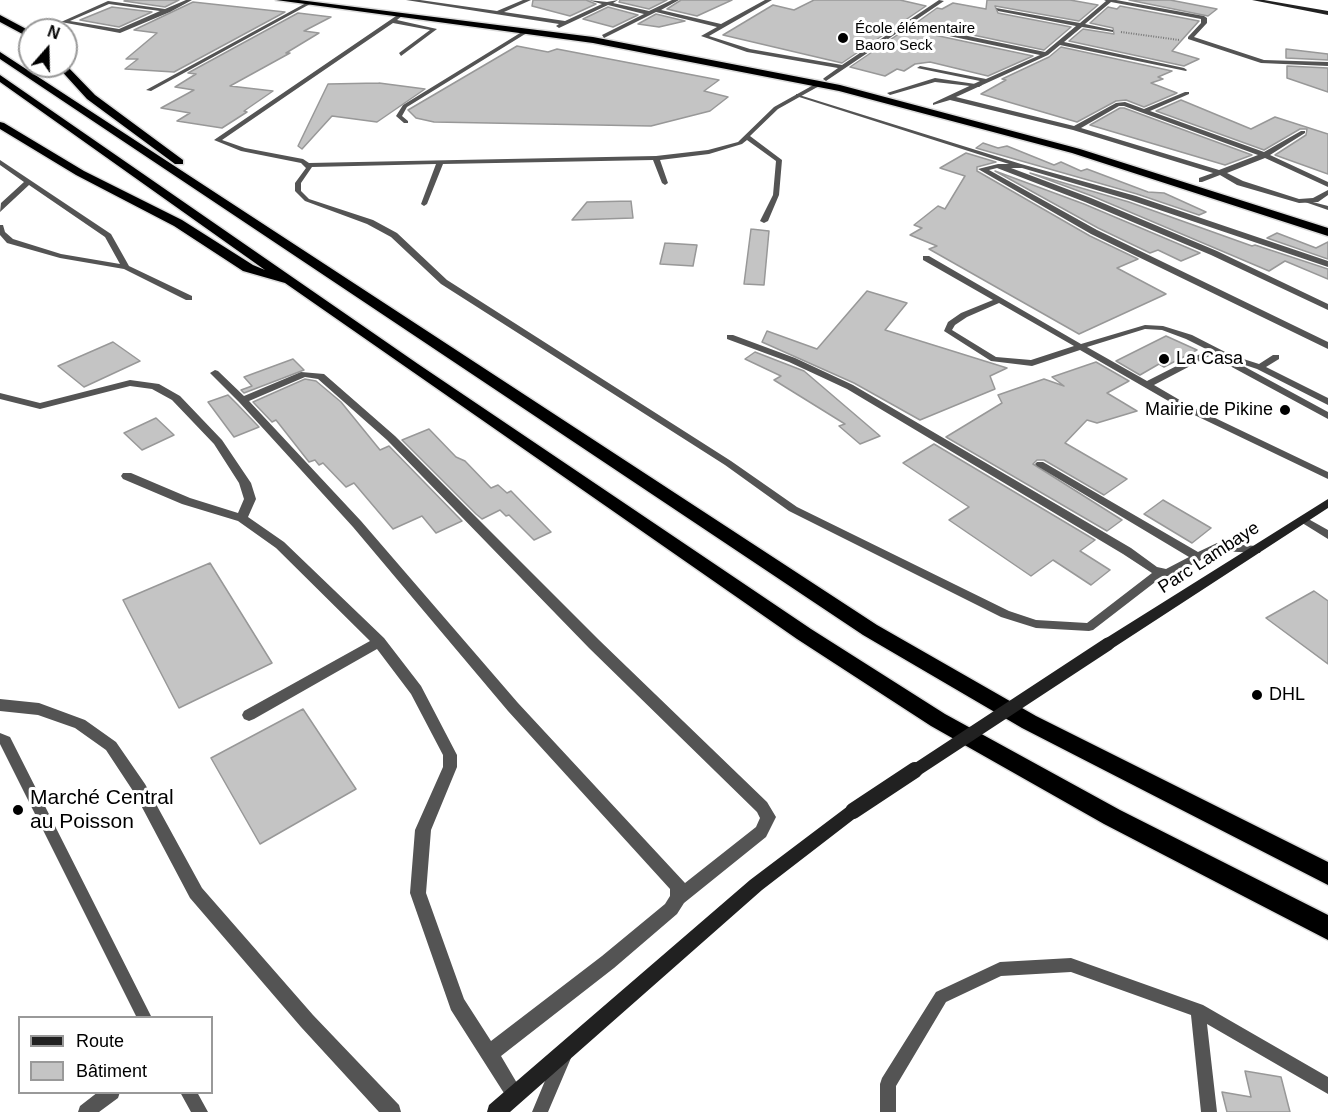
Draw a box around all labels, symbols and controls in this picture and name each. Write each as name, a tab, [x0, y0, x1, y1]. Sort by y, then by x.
north arrow	[18, 18, 78, 78]
place label: École élémentaire Baoro Seck	[855, 20, 975, 55]
text: N	[45, 23, 62, 42]
marker: École élémentaire Baoro Seck	[836, 31, 850, 45]
place label: La Casa	[1176, 348, 1243, 370]
marker: La Casa	[1157, 352, 1171, 366]
place label: Mairie de Pikine	[1145, 399, 1273, 421]
marker: Mairie de Pikine	[1278, 403, 1292, 417]
street label: Parc Lambaye	[1154, 517, 1264, 599]
place label: DHL	[1269, 684, 1305, 706]
marker: DHL	[1250, 688, 1264, 702]
place label: Marché Central au Poisson	[30, 785, 174, 835]
marker: Marché Central au Poisson	[11, 803, 25, 817]
legend	[18, 1016, 213, 1094]
text: Route	[76, 1031, 124, 1051]
text: Bâtiment	[76, 1061, 147, 1081]

